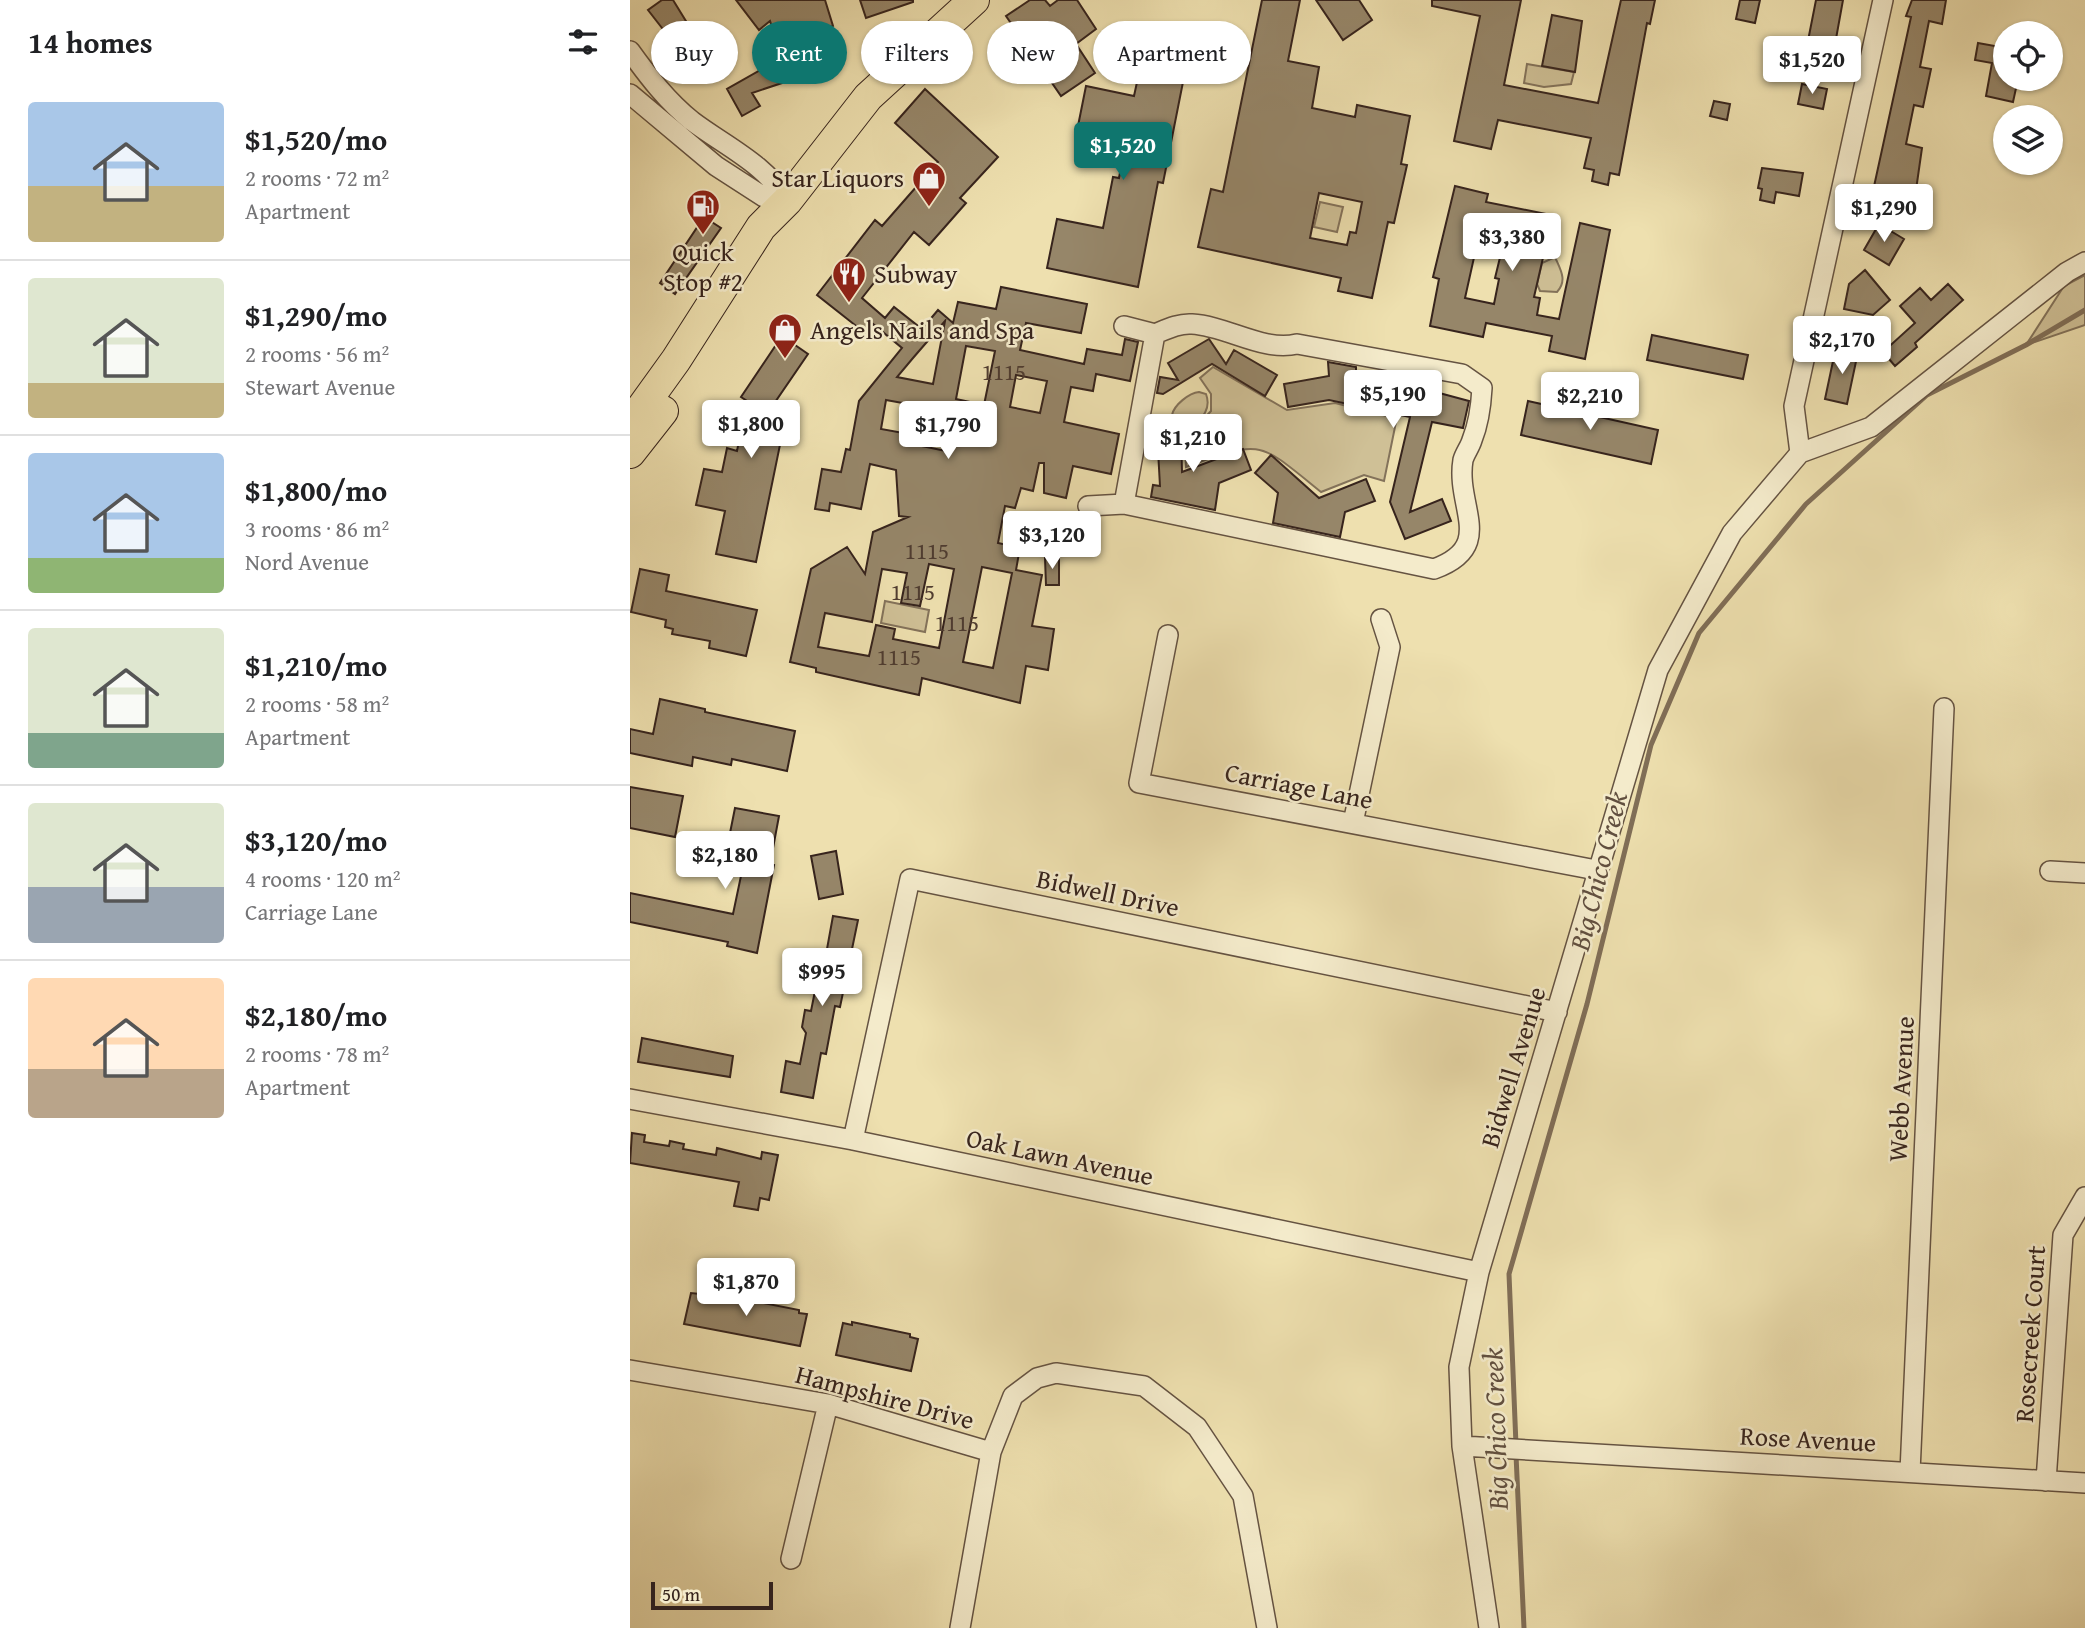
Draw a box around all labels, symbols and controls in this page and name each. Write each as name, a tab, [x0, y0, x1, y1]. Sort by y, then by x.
text: 14 homes	[28, 20, 153, 64]
chip: Buy	[651, 21, 738, 84]
chip: Rent	[752, 21, 847, 84]
chip: Filters	[861, 21, 973, 84]
chip: New	[987, 21, 1079, 84]
chip: Apartment	[1093, 21, 1251, 84]
map controls	[1993, 21, 2063, 175]
button: locate	[1993, 21, 2063, 91]
icon: filters	[564, 23, 602, 61]
pin: $1,520	[1755, 36, 1869, 96]
text: $1,520	[1779, 42, 1845, 75]
button: layers	[1993, 105, 2063, 175]
text: $1,520/mo	[245, 117, 387, 161]
pin: $1,520	[1066, 122, 1180, 182]
text: $1,520	[1090, 128, 1156, 161]
icon: home	[84, 130, 168, 214]
place label: Star Liquors	[771, 158, 904, 197]
shop icon: Star Liquors	[910, 159, 948, 208]
text: 2 rooms · 72 m²	[245, 161, 389, 194]
pin: $1,290	[1827, 184, 1941, 244]
fuel station icon: Quick Stop #2	[684, 187, 722, 236]
text: $1,290	[1851, 190, 1917, 223]
text: Apartment	[245, 194, 350, 227]
pin: $3,380	[1455, 214, 1569, 273]
text: $3,380	[1479, 219, 1545, 252]
place label: Quick Stop #2	[663, 232, 743, 301]
place label: Subway	[874, 254, 958, 293]
restaurant icon: Subway	[830, 255, 868, 304]
text: $1,290/mo	[245, 293, 387, 337]
icon: home	[84, 306, 168, 390]
place label: Angels Nails and Spa	[810, 310, 1035, 349]
shop icon: Angels Nails and Spa	[766, 311, 804, 360]
pin: $2,170	[1785, 316, 1899, 376]
text: $2,170	[1809, 322, 1875, 355]
text: 2 rooms · 56 m²	[245, 337, 389, 370]
house number: 1115	[982, 355, 1026, 388]
text: Stewart Avenue	[245, 370, 395, 403]
pin: $5,190	[1336, 370, 1450, 430]
pin: $2,210	[1533, 372, 1647, 432]
text: $5,190	[1360, 376, 1426, 409]
text: $2,210	[1557, 378, 1623, 411]
pin: $1,800	[694, 400, 808, 460]
pin: $1,790	[891, 402, 1005, 461]
text: $1,800	[718, 406, 784, 439]
text: $1,790	[915, 407, 981, 440]
pin: $1,210	[1136, 414, 1250, 474]
text: $1,210	[1160, 420, 1226, 453]
text: $1,800/mo	[245, 468, 387, 512]
icon: home	[84, 481, 168, 565]
text: 3 rooms · 86 m²	[245, 512, 389, 545]
pin: $3,120	[995, 512, 1109, 571]
text: $3,120	[1019, 517, 1085, 550]
house number: 1115	[905, 534, 949, 567]
text: Nord Avenue	[245, 545, 369, 578]
house number: 1115	[891, 575, 935, 608]
house number: 1115	[935, 606, 979, 639]
house number: 1115	[877, 640, 921, 673]
text: $1,210/mo	[245, 643, 387, 687]
icon: home	[84, 656, 168, 740]
text: 2 rooms · 58 m²	[245, 687, 389, 720]
text: Apartment	[245, 720, 350, 753]
street label: Carriage Lane	[1222, 752, 1376, 819]
water label: Big Chico Creek	[1558, 787, 1637, 956]
text: $3,120/mo	[245, 818, 387, 862]
icon: home	[84, 831, 168, 915]
pin: $2,180	[668, 832, 782, 891]
text: $2,180	[692, 837, 758, 870]
street label: Bidwell Drive	[1033, 858, 1183, 927]
text: 4 rooms · 120 m²	[245, 862, 400, 895]
text: Carriage Lane	[245, 895, 378, 928]
pin: $995	[781, 948, 863, 1008]
text: $995	[798, 954, 846, 987]
street label: Bidwell Avenue	[1470, 982, 1555, 1152]
text: $2,180/mo	[245, 993, 387, 1037]
icon: home	[84, 1006, 168, 1090]
street label: Webb Avenue	[1877, 1015, 1924, 1163]
text: 2 rooms · 78 m²	[245, 1037, 389, 1070]
text: Apartment	[245, 1070, 350, 1103]
street label: Oak Lawn Avenue	[963, 1118, 1157, 1195]
street label: Rosecreek Court	[2004, 1244, 2055, 1424]
pin: $1,870	[689, 1258, 803, 1318]
text: $1,870	[713, 1264, 779, 1297]
water label: Big Chico Creek	[1471, 1347, 1518, 1512]
street label: Hampshire Drive	[791, 1354, 979, 1439]
street label: Rose Avenue	[1739, 1415, 1877, 1462]
scale bar	[651, 1579, 774, 1611]
text: 50 m	[662, 1580, 700, 1608]

